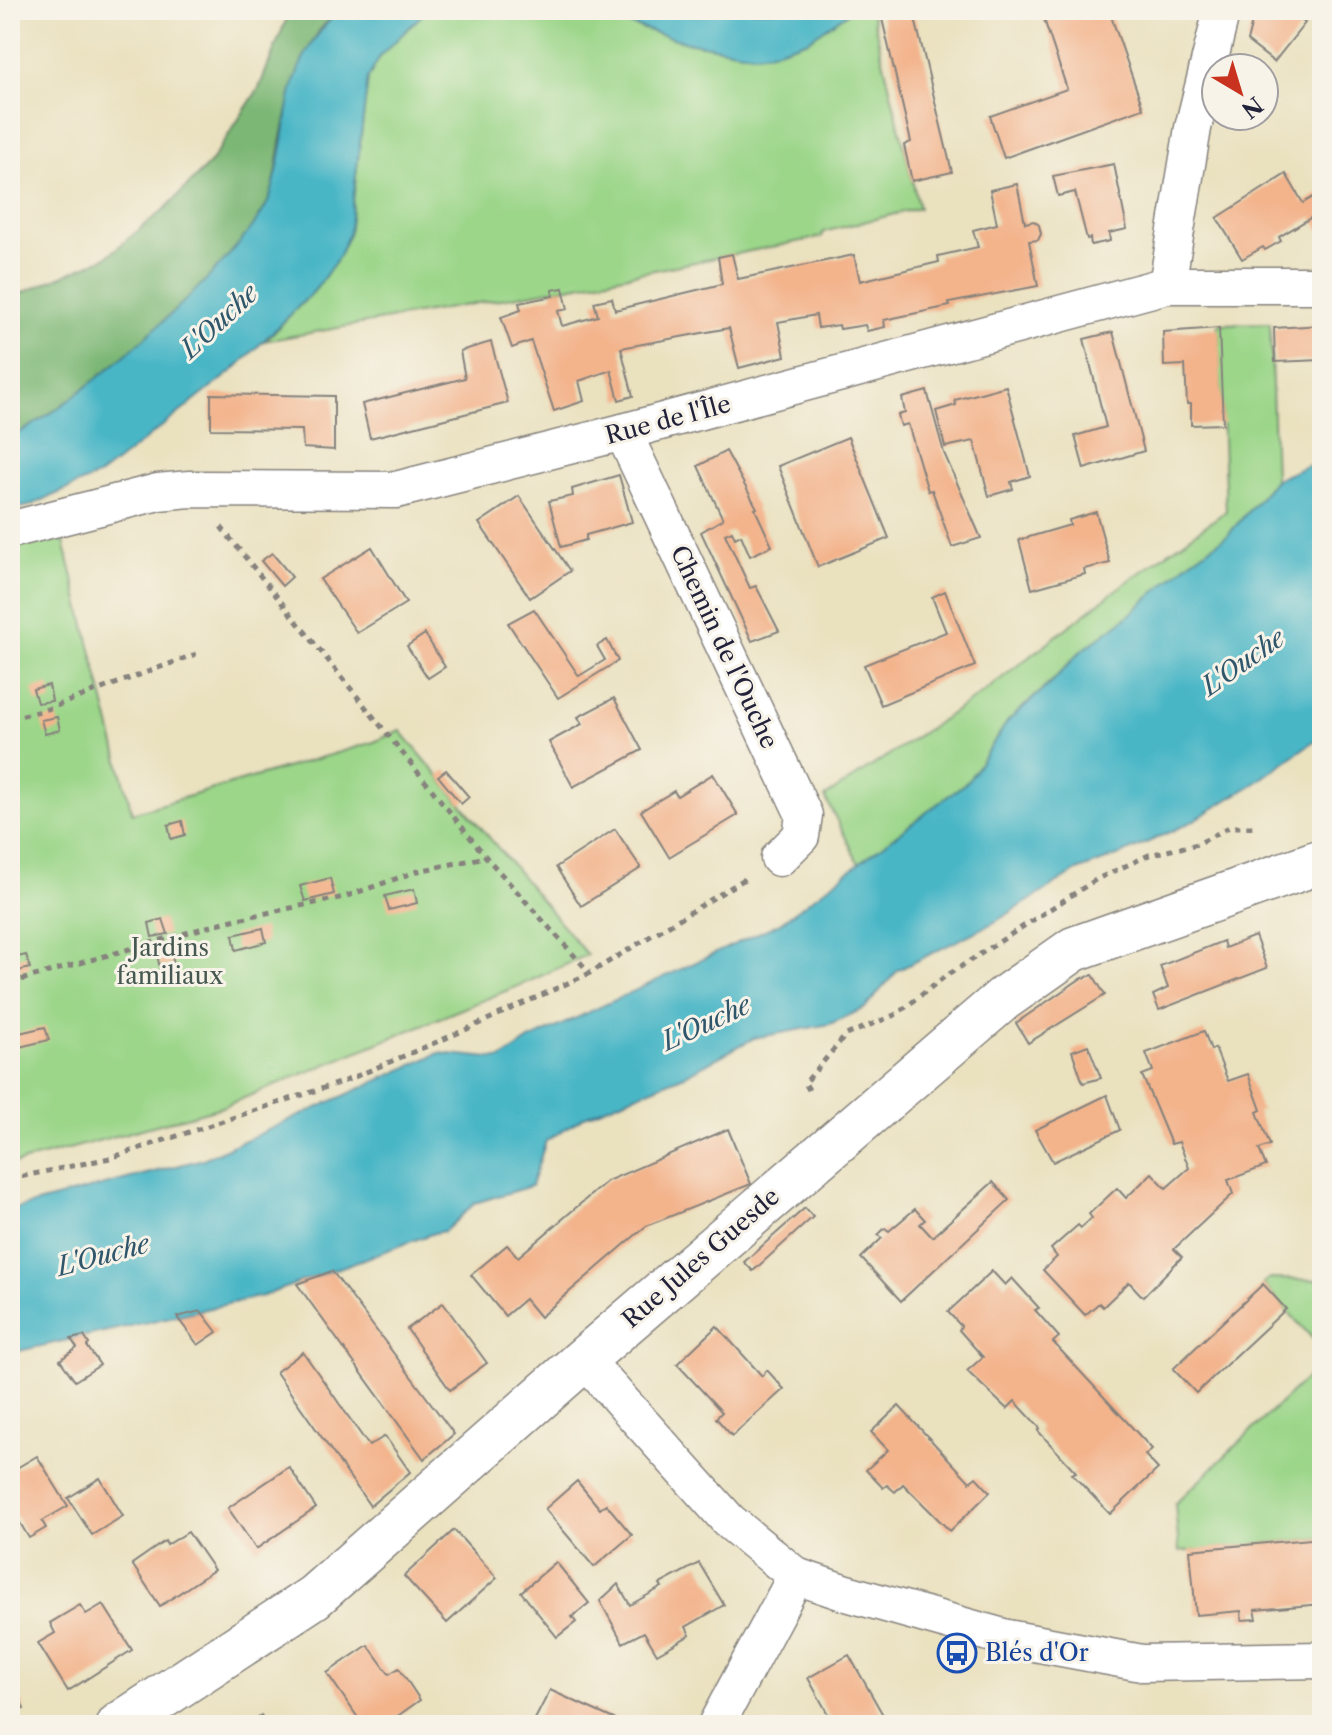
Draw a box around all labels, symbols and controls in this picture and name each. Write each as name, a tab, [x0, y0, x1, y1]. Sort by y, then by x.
north arrow	[1200, 52, 1280, 132]
text: N	[1236, 91, 1268, 124]
water label: L'Ouche	[172, 276, 265, 366]
street label: Rue de l'Île	[602, 389, 734, 450]
street label: Chemin de l'Ouche	[665, 541, 784, 753]
water label: L'Ouche	[1194, 621, 1292, 703]
park label: Jardins familiaux	[117, 933, 223, 990]
water label: L'Ouche	[655, 988, 757, 1058]
street label: Rue Jules Guesde	[616, 1181, 785, 1334]
water label: L'Ouche	[51, 1227, 154, 1283]
bus stop icon: Blés d'Or	[936, 1632, 978, 1674]
place label: Blés d'Or	[985, 1638, 1089, 1667]

